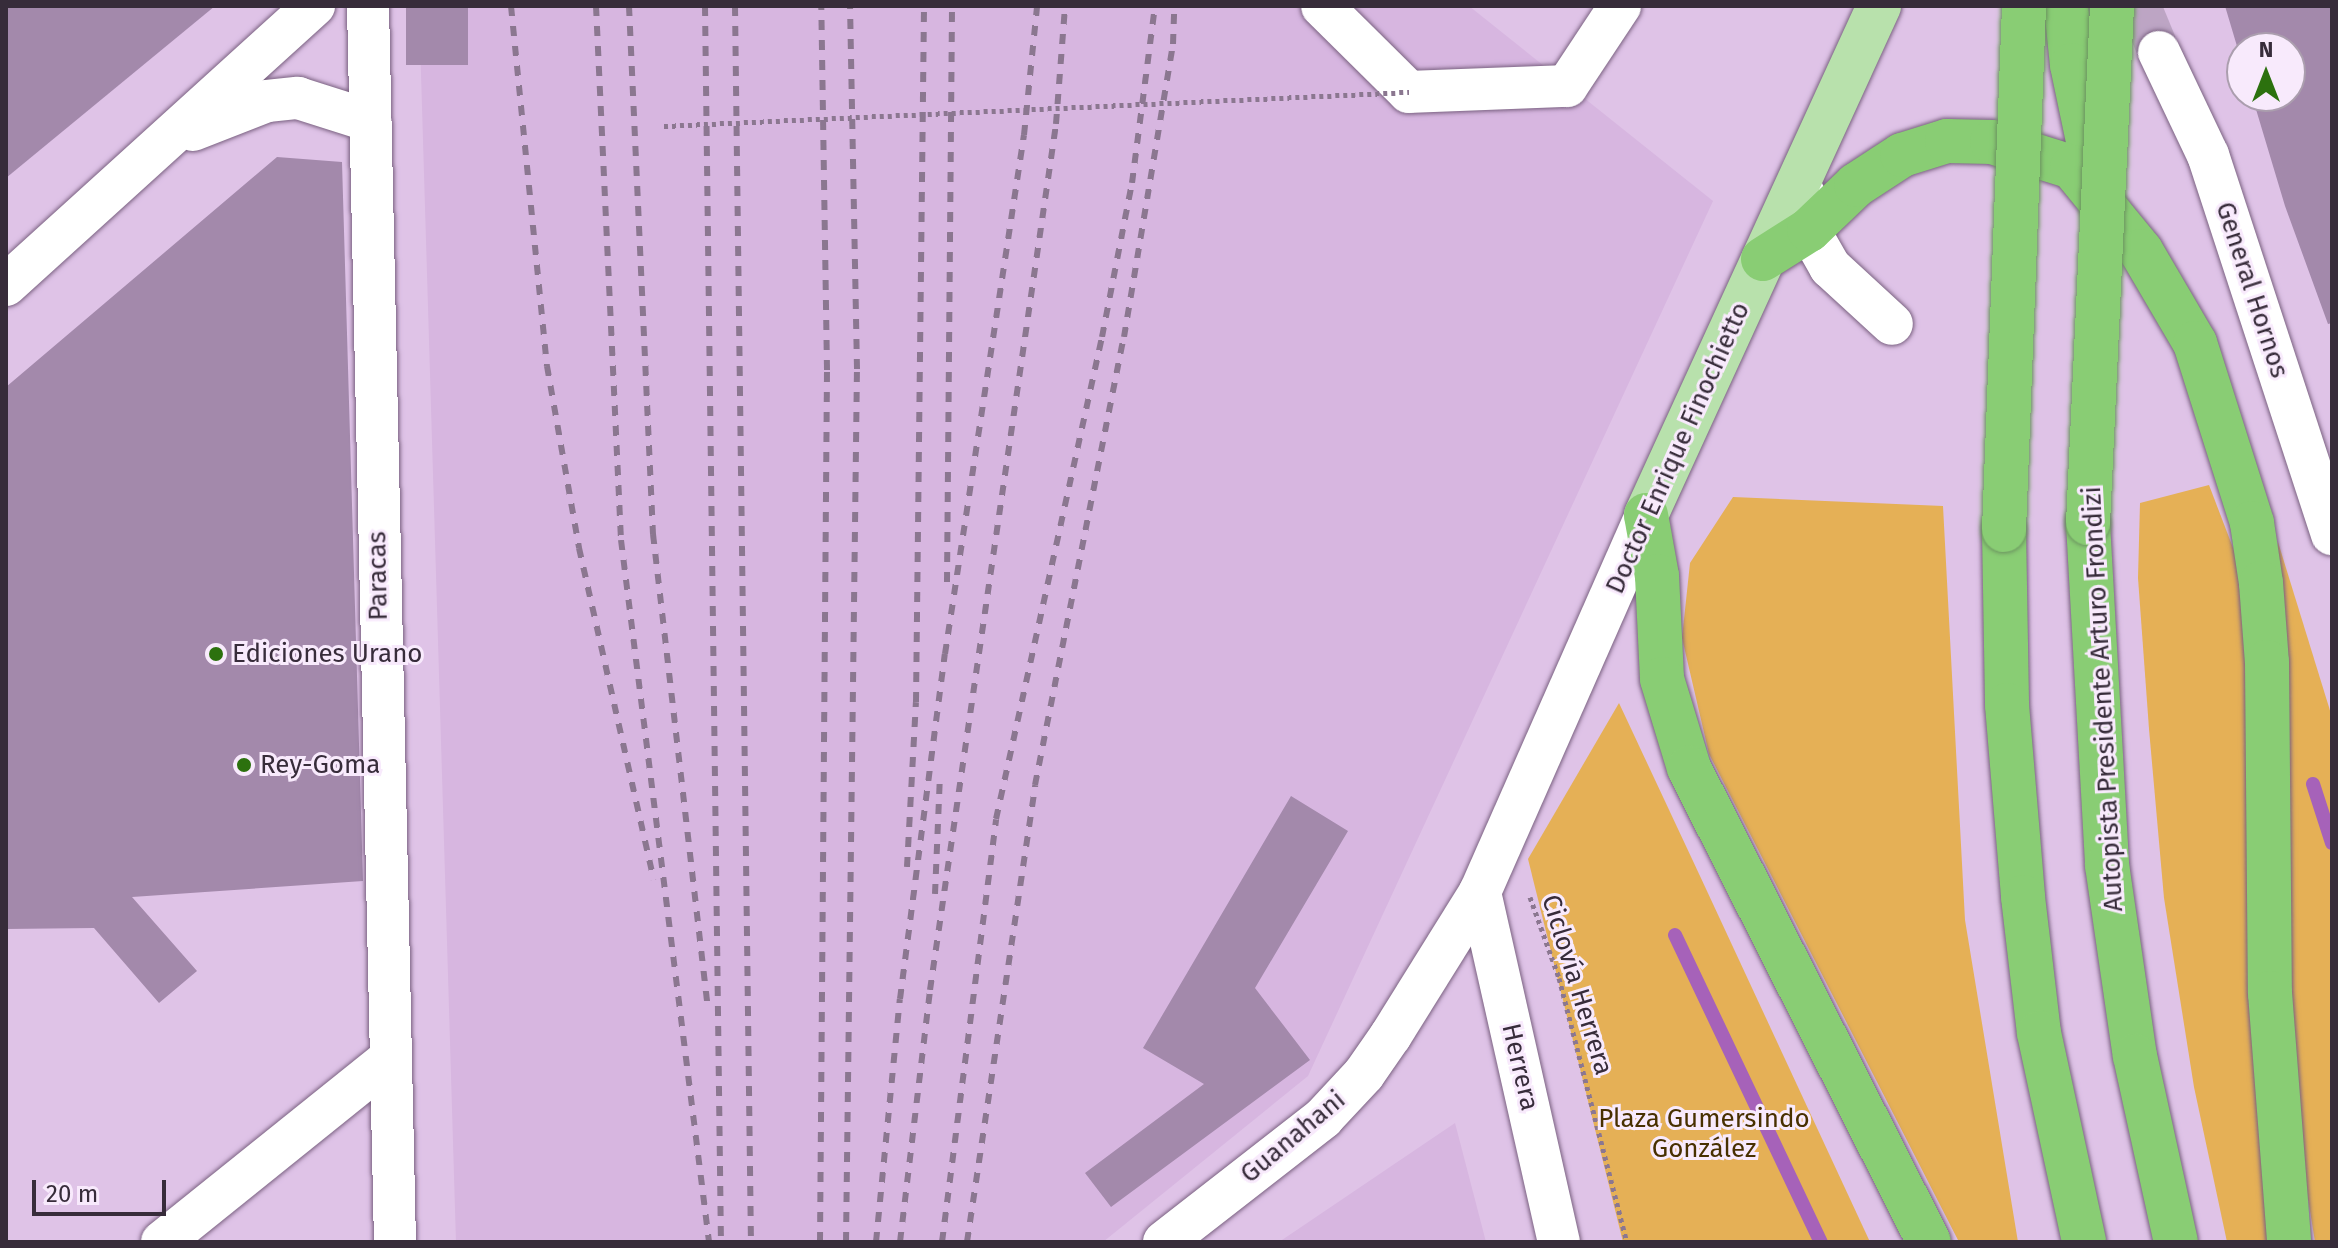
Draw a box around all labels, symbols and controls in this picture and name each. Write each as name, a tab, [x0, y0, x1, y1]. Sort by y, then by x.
north arrow	[2226, 32, 2306, 112]
text: N	[2259, 36, 2273, 63]
street label: General Hornos	[2209, 198, 2295, 382]
street label: Doctor Enrique Finochietto	[1600, 297, 1756, 599]
street label: Autopista Presidente Arturo Frondizi	[2076, 486, 2130, 912]
street label: Paracas	[362, 531, 394, 621]
place label: Ediciones Urano	[232, 638, 423, 670]
marker: Ediciones Urano	[207, 645, 225, 663]
place label: Rey-Goma	[260, 749, 380, 781]
marker: Rey-Goma	[235, 756, 253, 774]
street label: Ciclovía Herrera	[1535, 891, 1619, 1079]
street label: Herrera	[1495, 1020, 1545, 1114]
street label: Guanahani	[1234, 1084, 1352, 1190]
park label: Plaza Gumersindo González	[1598, 1103, 1810, 1164]
scale bar	[36, 1164, 170, 1214]
text: 20 m	[46, 1180, 98, 1208]

